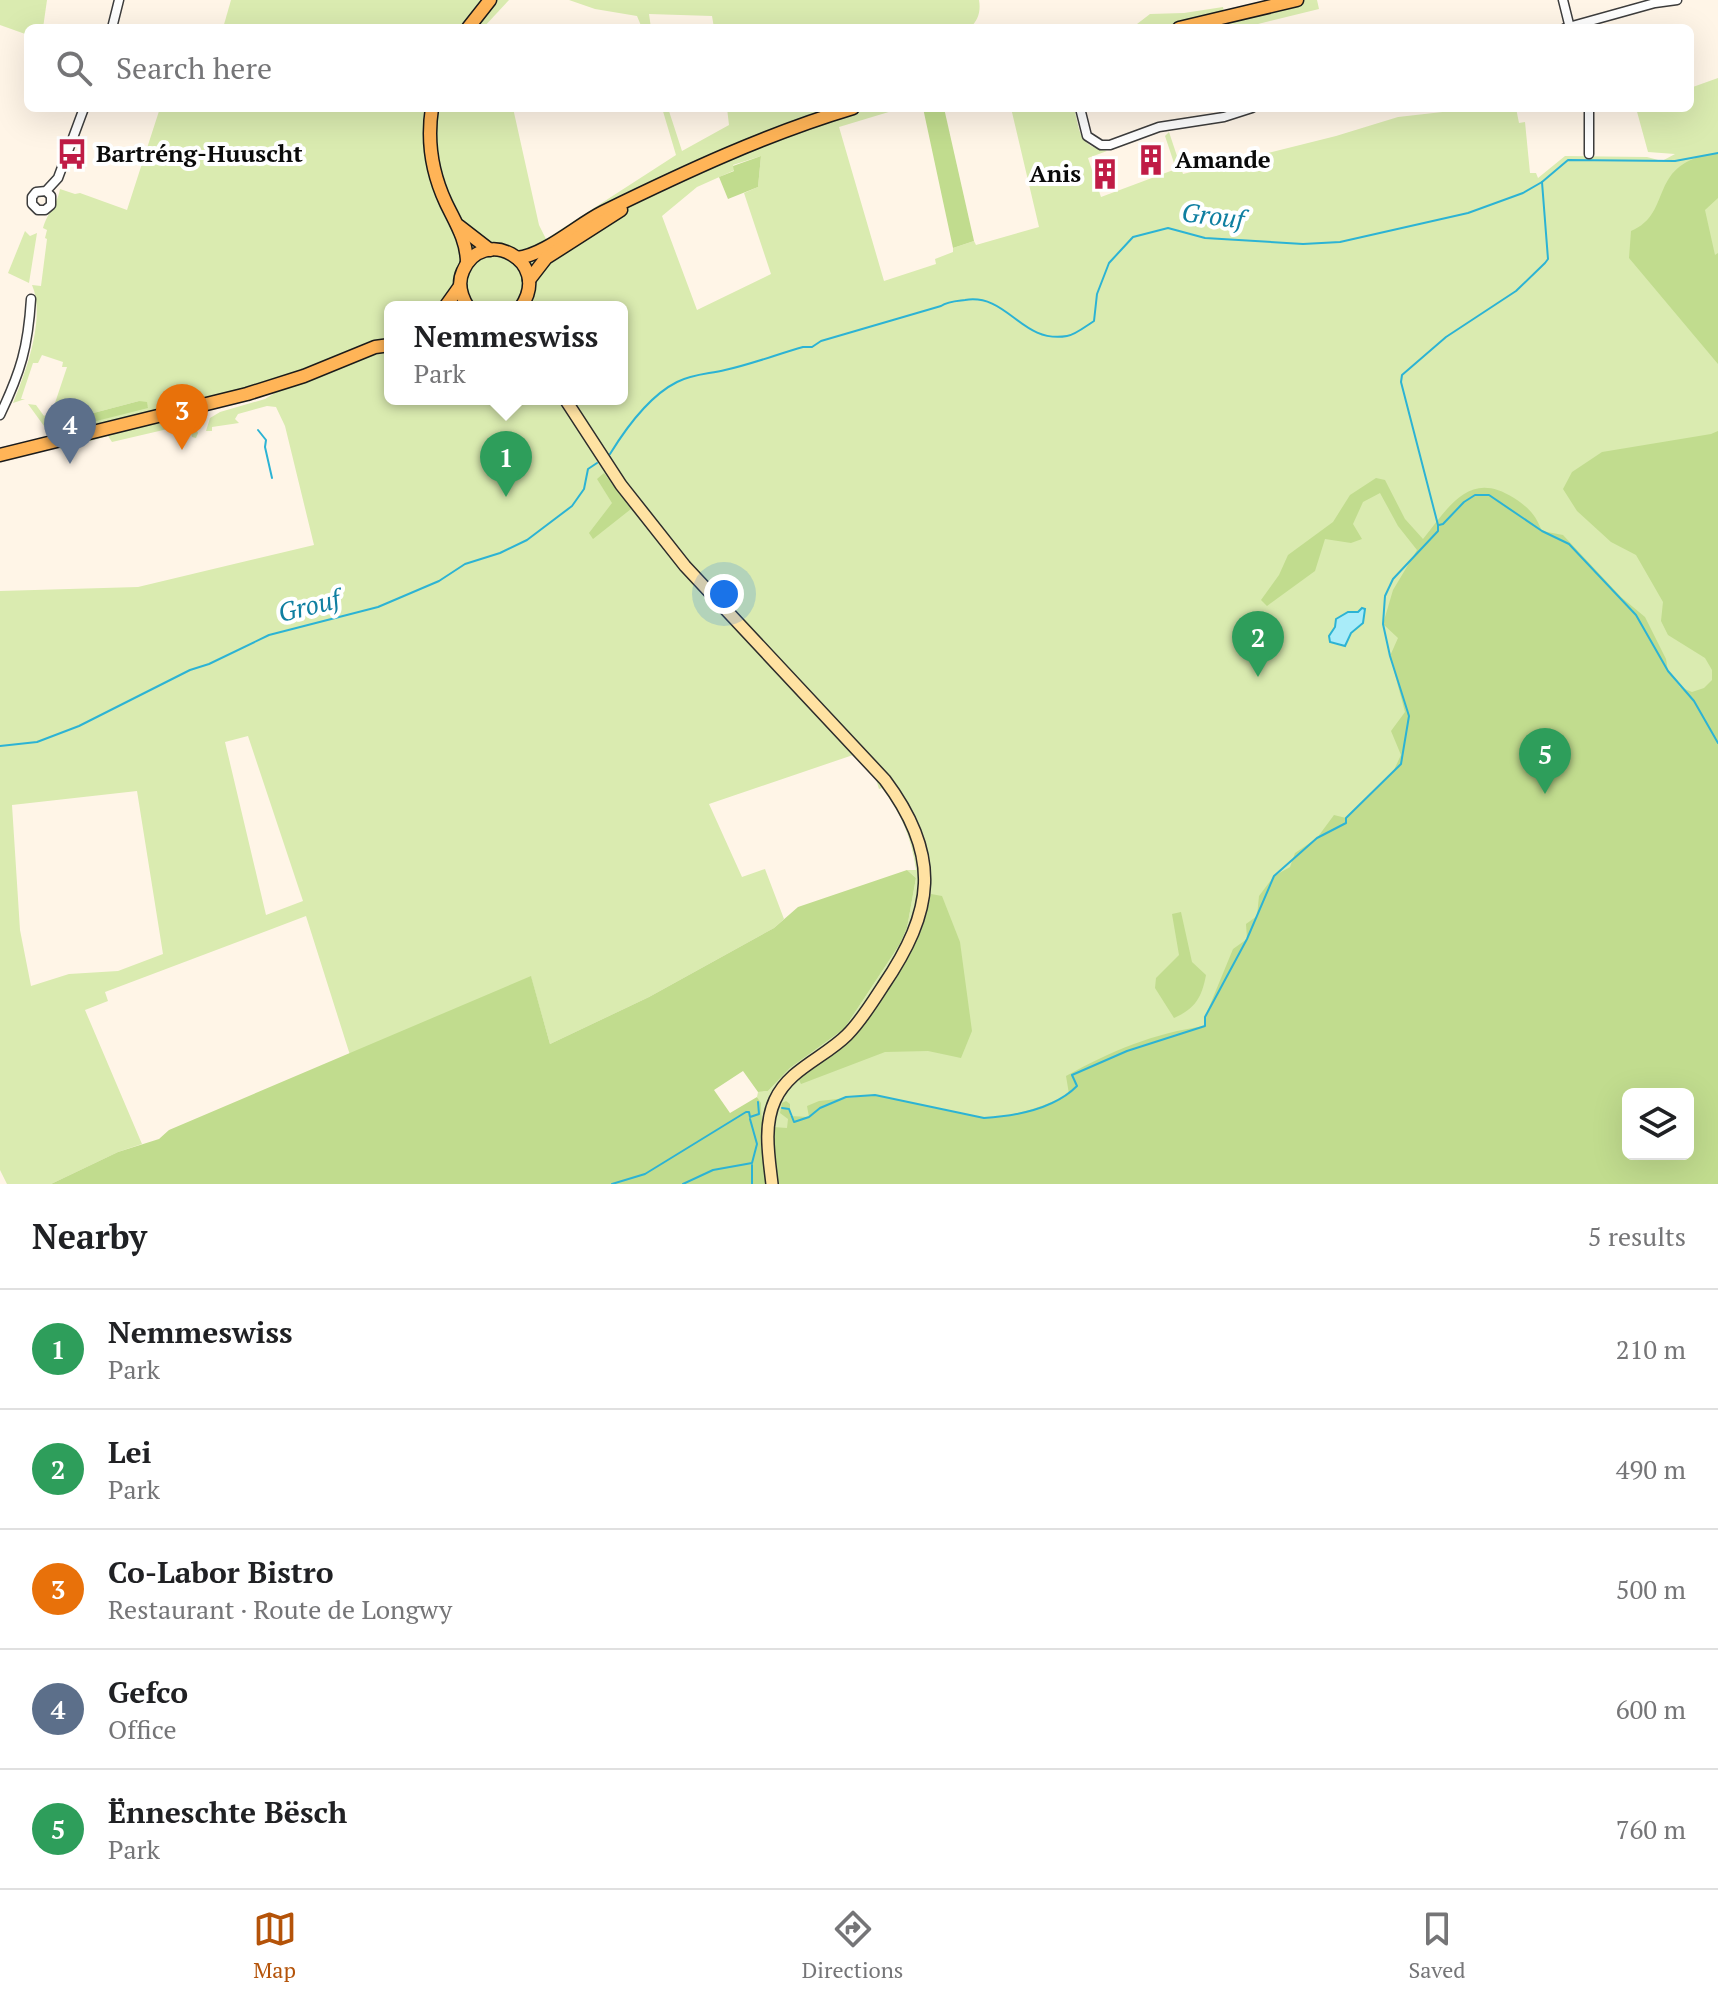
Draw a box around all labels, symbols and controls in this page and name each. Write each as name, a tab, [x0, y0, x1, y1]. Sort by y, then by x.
search box	[24, 24, 1694, 112]
icon: search	[52, 46, 96, 90]
text: Search here	[116, 48, 272, 88]
bus stop icon: Bartréng-Huuscht	[55, 137, 89, 171]
place label: Bartréng-Huuscht	[96, 137, 303, 169]
building icon: Amande	[1134, 143, 1168, 177]
place label: Amande	[1175, 143, 1271, 175]
place label: Anis	[1029, 157, 1081, 189]
building icon: Anis	[1088, 157, 1122, 191]
water label: Grouf	[1180, 194, 1251, 236]
popup	[384, 301, 628, 405]
text: Nemmeswiss	[414, 316, 598, 356]
text: Park	[414, 356, 466, 390]
pin: 3	[156, 384, 208, 450]
pin: 4	[44, 398, 96, 464]
pin: 1	[480, 431, 532, 497]
your location	[704, 574, 744, 614]
water label: Grouf	[274, 580, 347, 629]
pin: 2	[1232, 611, 1284, 677]
pin: 5	[1519, 728, 1571, 794]
map controls	[1622, 1088, 1694, 1160]
button: layers	[1622, 1088, 1694, 1160]
text: Nearby	[32, 1214, 147, 1259]
text: 5 results	[1588, 1219, 1686, 1253]
text: Nemmeswiss	[108, 1312, 293, 1352]
text: 1	[51, 1332, 65, 1366]
text: 210 m	[1616, 1332, 1686, 1366]
text: Park	[108, 1352, 160, 1386]
text: Lei	[108, 1432, 152, 1472]
text: 2	[51, 1452, 65, 1486]
text: 490 m	[1616, 1452, 1686, 1486]
text: Park	[108, 1472, 160, 1506]
text: Co-Labor Bistro	[108, 1552, 334, 1592]
text: 3	[51, 1572, 65, 1606]
text: 500 m	[1616, 1572, 1686, 1606]
text: Restaurant · Route de Longwy	[108, 1592, 452, 1626]
text: Gefco	[108, 1672, 188, 1712]
text: 4	[51, 1692, 65, 1726]
text: 600 m	[1616, 1692, 1686, 1726]
text: Office	[108, 1712, 176, 1746]
text: Ënneschte Bësch	[108, 1792, 347, 1832]
text: 5	[51, 1812, 65, 1846]
text: 760 m	[1616, 1812, 1686, 1846]
text: Park	[108, 1832, 160, 1866]
tab: Map	[253, 1907, 297, 1984]
tab: Directions	[802, 1907, 903, 1984]
tab: Saved	[1408, 1907, 1465, 1984]

